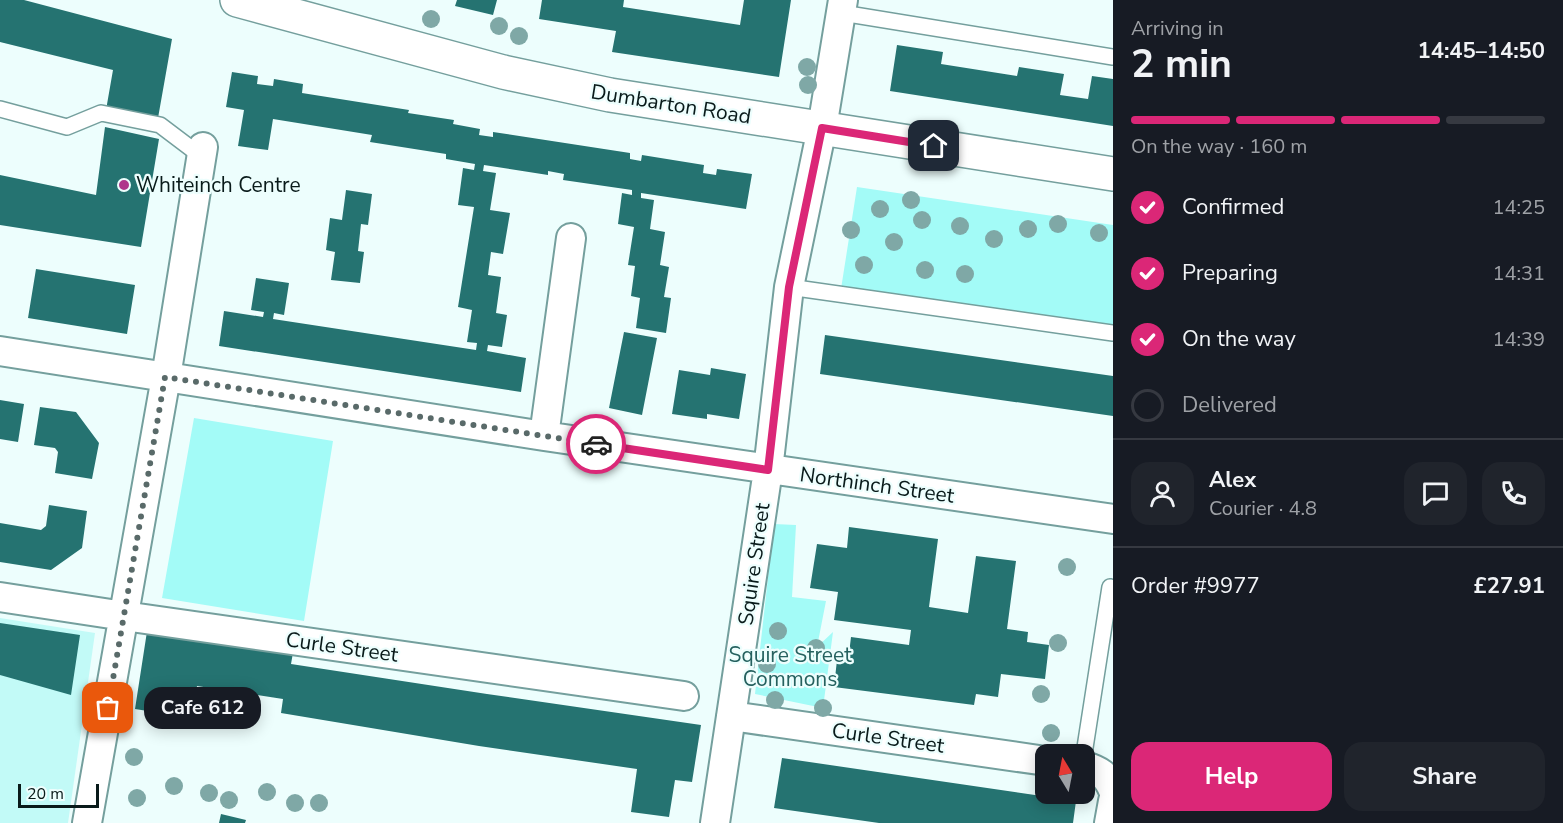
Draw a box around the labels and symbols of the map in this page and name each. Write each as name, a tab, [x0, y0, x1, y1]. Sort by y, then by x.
street label: Dumbarton Road	[589, 78, 753, 130]
pin	[908, 120, 959, 171]
place label: Whiteinch Centre	[136, 171, 301, 199]
marker: Whiteinch Centre	[117, 178, 131, 192]
courier	[566, 414, 626, 474]
street label: Northinch Street	[798, 460, 957, 510]
street label: Squire Street	[732, 500, 777, 627]
street label: Curle Street	[284, 625, 401, 669]
park label: Squire Street Commons	[728, 641, 852, 693]
pin	[82, 682, 133, 733]
callout: Cafe 612	[144, 687, 261, 729]
street label: Curle Street	[830, 716, 947, 760]
north arrow	[1035, 744, 1095, 804]
scale bar	[18, 781, 99, 808]

